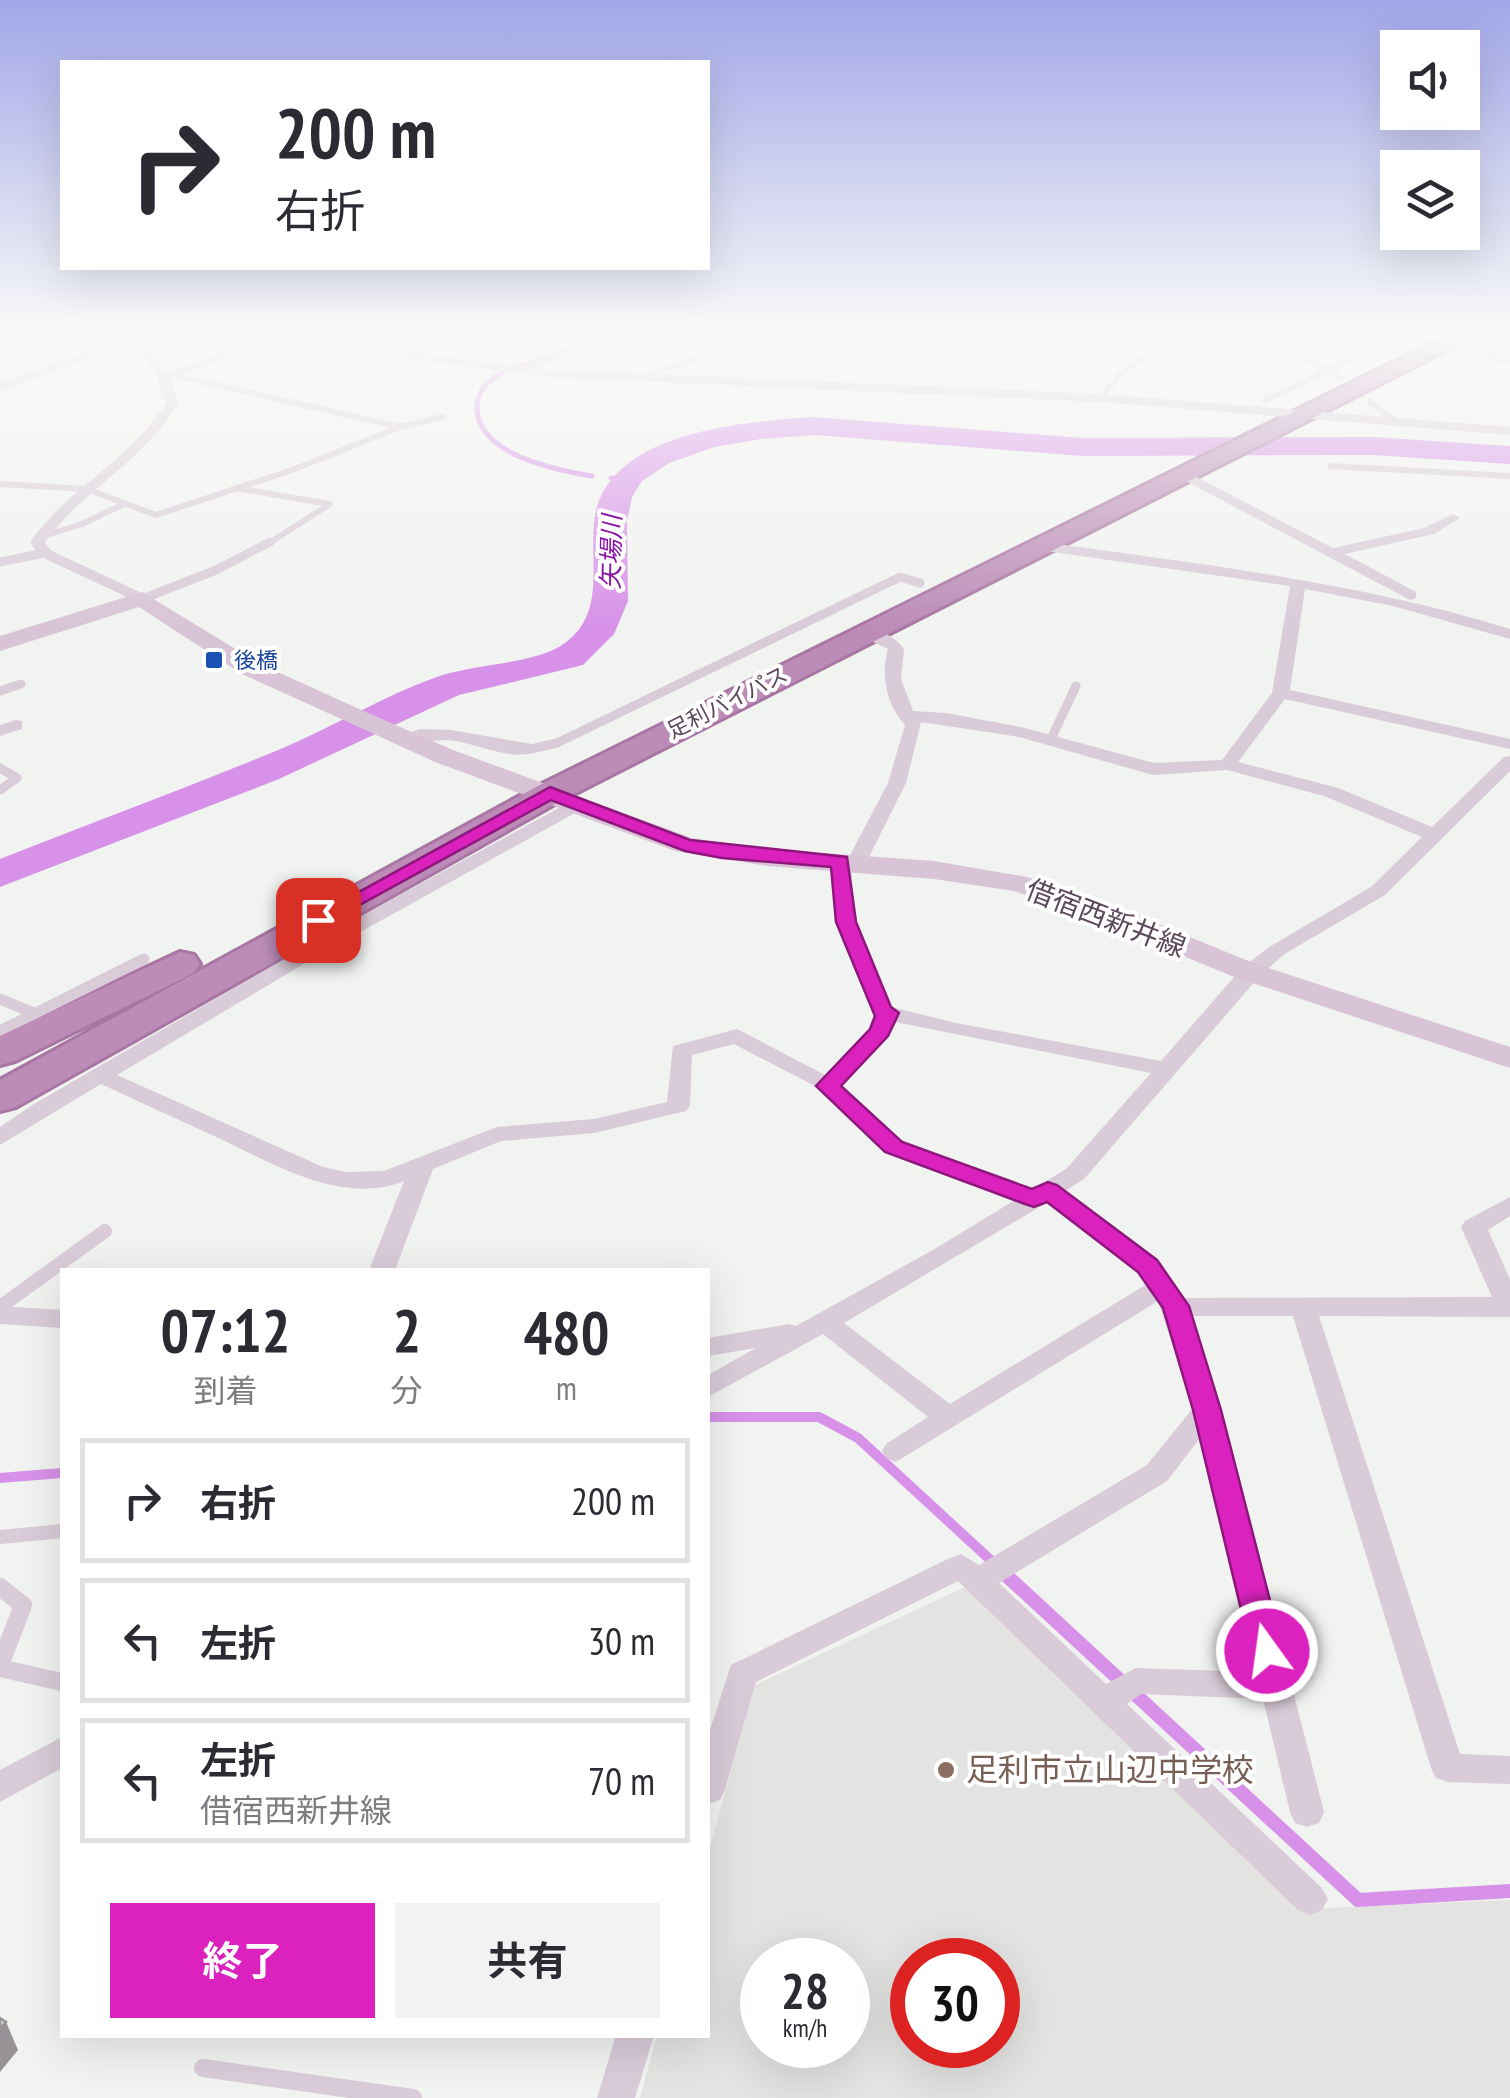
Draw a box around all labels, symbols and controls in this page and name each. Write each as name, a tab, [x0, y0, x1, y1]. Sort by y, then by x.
map controls	[1380, 30, 1480, 250]
button: sound	[1380, 30, 1480, 130]
text: 200 m	[275, 87, 436, 177]
icon: right	[110, 100, 240, 230]
button: layers	[1380, 150, 1480, 250]
text: 右折	[275, 181, 365, 239]
water label: 矢場川	[594, 511, 628, 590]
place label: 後橋	[234, 646, 278, 674]
marker: 後橋	[203, 649, 225, 671]
street label: 足利バイパス	[662, 660, 792, 744]
street label: 借宿西新井線	[1021, 870, 1191, 965]
pin	[276, 878, 361, 963]
icon: arrive	[291, 893, 346, 948]
text: 07:12	[161, 1291, 290, 1369]
text: 2	[393, 1291, 421, 1369]
text: 480	[523, 1293, 609, 1371]
text: m	[556, 1367, 577, 1409]
text: 到着	[193, 1369, 257, 1411]
text: 分	[391, 1369, 423, 1411]
icon: right	[115, 1473, 170, 1528]
text: 200 m	[571, 1476, 655, 1525]
text: 右折	[200, 1478, 276, 1527]
position arrow	[1215, 1599, 1319, 1703]
icon: left	[115, 1613, 170, 1668]
text: 30 m	[588, 1616, 655, 1665]
text: 左折	[200, 1618, 276, 1667]
text: 左折	[200, 1735, 276, 1784]
place label: 足利市立山辺中学校	[966, 1748, 1254, 1790]
icon: left	[115, 1753, 170, 1808]
text: 70 m	[588, 1756, 655, 1805]
marker: 足利市立山辺中学校	[935, 1759, 957, 1781]
text: 借宿西新井線	[200, 1789, 392, 1831]
button: 終了	[110, 1903, 375, 2018]
button: 共有	[395, 1903, 660, 2018]
speed limit sign: 30	[890, 1938, 1020, 2068]
text: 28	[781, 1958, 829, 2023]
text: km/h	[783, 2012, 827, 2044]

